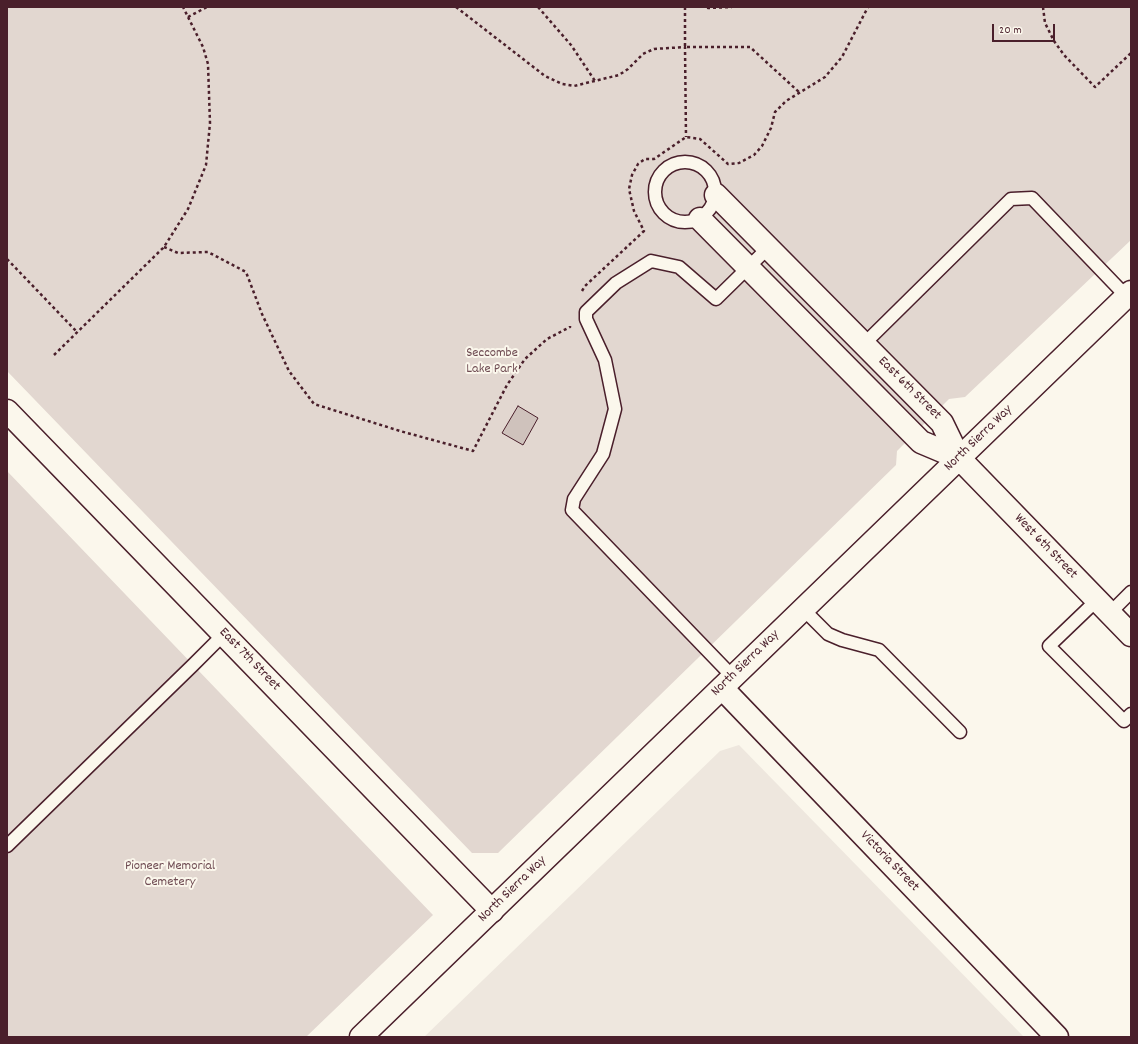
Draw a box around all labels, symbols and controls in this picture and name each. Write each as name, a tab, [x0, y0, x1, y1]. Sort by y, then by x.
scale bar	[994, 16, 1057, 42]
text: 20 m	[999, 22, 1022, 39]
park label: Seccombe Lake Park	[466, 346, 518, 378]
street label: East 6th Street	[874, 354, 944, 424]
street label: North Sierra Way	[941, 402, 1017, 476]
street label: West 6th Street	[1010, 511, 1080, 583]
street label: East 7th Street	[215, 625, 283, 695]
street label: North Sierra Way	[708, 627, 784, 701]
street label: Victoria Street	[856, 828, 922, 896]
street label: North Sierra Way	[475, 853, 551, 927]
park label: Pioneer Memorial Cemetery	[125, 859, 215, 892]

